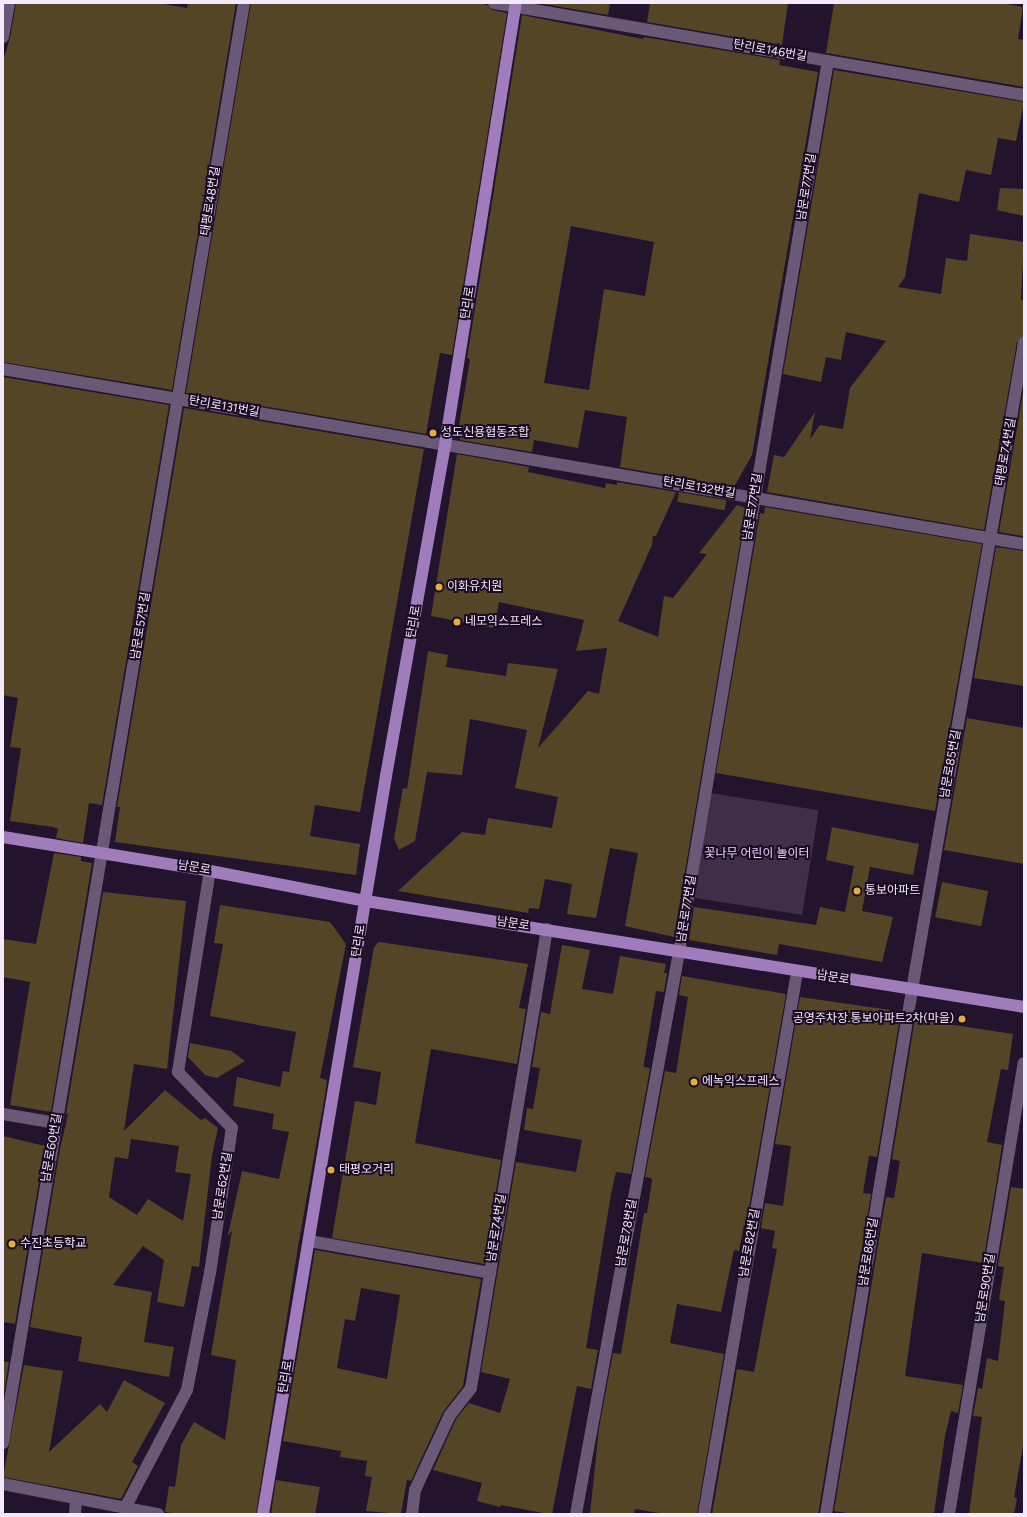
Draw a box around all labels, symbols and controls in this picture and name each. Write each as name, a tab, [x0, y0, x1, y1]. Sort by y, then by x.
street label: 탄리로146번길	[732, 37, 808, 65]
street label: 남문로77번길	[795, 152, 819, 222]
street label: 태평로48번길	[198, 165, 224, 237]
street label: 탄리로	[458, 286, 478, 320]
street label: 탄리로131번길	[187, 394, 261, 420]
street label: 태평로74번길	[993, 417, 1019, 487]
place label: 성도신용협동조합	[441, 426, 529, 440]
marker: 성도신용협동조합	[428, 428, 438, 438]
street label: 남문로77번길	[741, 472, 765, 542]
street label: 탄리로132번길	[662, 475, 736, 501]
place label: 이화유치원	[447, 580, 502, 594]
marker: 이화유치원	[434, 582, 444, 592]
street label: 남문로57번길	[129, 591, 153, 661]
street label: 탄리로	[404, 604, 424, 640]
place label: 네모익스프레스	[465, 615, 542, 629]
marker: 네모익스프레스	[452, 617, 462, 627]
street label: 남문로85번길	[938, 729, 964, 799]
park label: 꽃나무 어린이 놀이터	[704, 847, 810, 861]
street label: 남문로	[176, 858, 212, 878]
street label: 남문로77번길	[675, 874, 699, 944]
place label: 통보아파트	[865, 884, 920, 898]
marker: 통보아파트	[852, 886, 862, 896]
street label: 남문로	[496, 914, 530, 934]
street label: 탄리로	[349, 924, 369, 958]
street label: 남문로	[816, 968, 850, 988]
place label: 공영주차장.통보아파트2차(마을)	[793, 1012, 954, 1026]
marker: 공영주차장.통보아파트2차(마을)	[957, 1014, 967, 1024]
place label: 에녹익스프레스	[702, 1075, 779, 1089]
marker: 에녹익스프레스	[689, 1077, 699, 1087]
street label: 남문로60번길	[39, 1112, 65, 1184]
street label: 남문로62번길	[211, 1151, 235, 1221]
place label: 태평오거리	[339, 1163, 394, 1177]
marker: 태평오거리	[326, 1165, 336, 1175]
street label: 남문로74번길	[484, 1193, 510, 1263]
street label: 남문로78번길	[614, 1198, 640, 1268]
street label: 남문로82번길	[737, 1208, 763, 1278]
street label: 남문로86번길	[856, 1217, 882, 1287]
place label: 수진초등학교	[20, 1237, 86, 1251]
marker: 수진초등학교	[7, 1239, 17, 1249]
street label: 남문로90번길	[973, 1252, 999, 1324]
street label: 탄리로	[276, 1359, 296, 1395]

